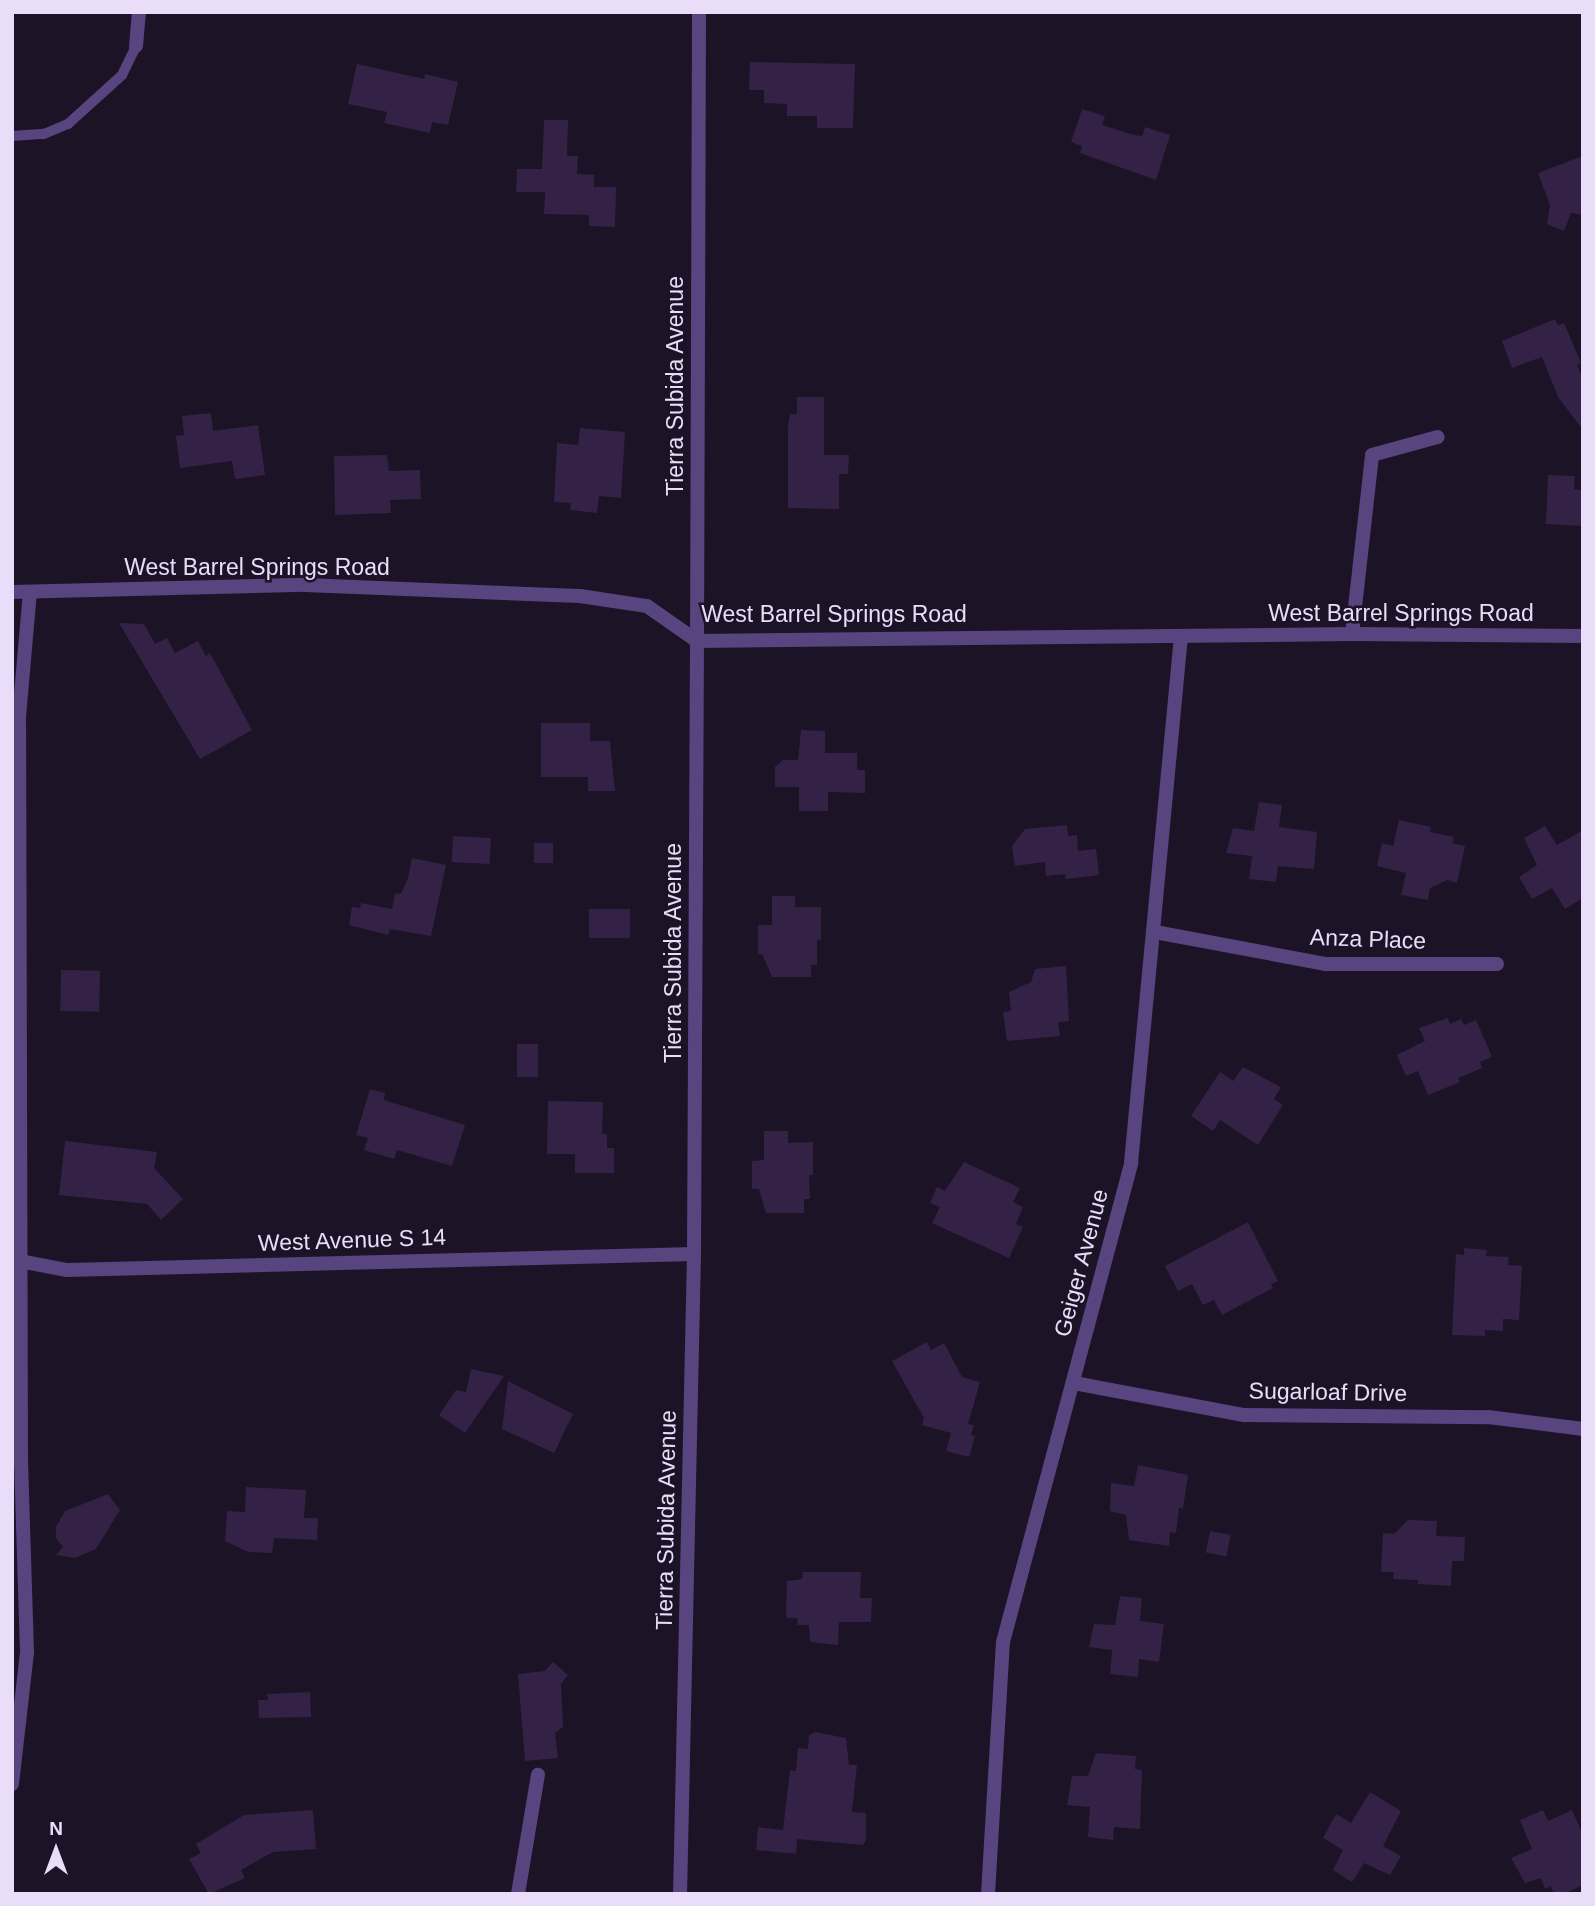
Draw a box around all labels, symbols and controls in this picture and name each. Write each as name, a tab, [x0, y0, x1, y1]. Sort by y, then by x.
street label: Tierra Subida Avenue	[661, 275, 689, 497]
street label: West Barrel Springs Road	[124, 553, 390, 581]
street label: West Barrel Springs Road	[1268, 599, 1534, 627]
street label: West Barrel Springs Road	[701, 600, 967, 628]
street label: Tierra Subida Avenue	[659, 842, 687, 1064]
street label: Anza Place	[1309, 923, 1427, 955]
street label: Geiger Avenue	[1048, 1186, 1114, 1340]
street label: West Avenue S 14	[257, 1223, 447, 1257]
street label: Sugarloaf Drive	[1249, 1377, 1407, 1407]
street label: Tierra Subida Avenue	[650, 1409, 682, 1631]
north arrow	[21, 1815, 91, 1885]
text: N	[49, 1818, 63, 1839]

